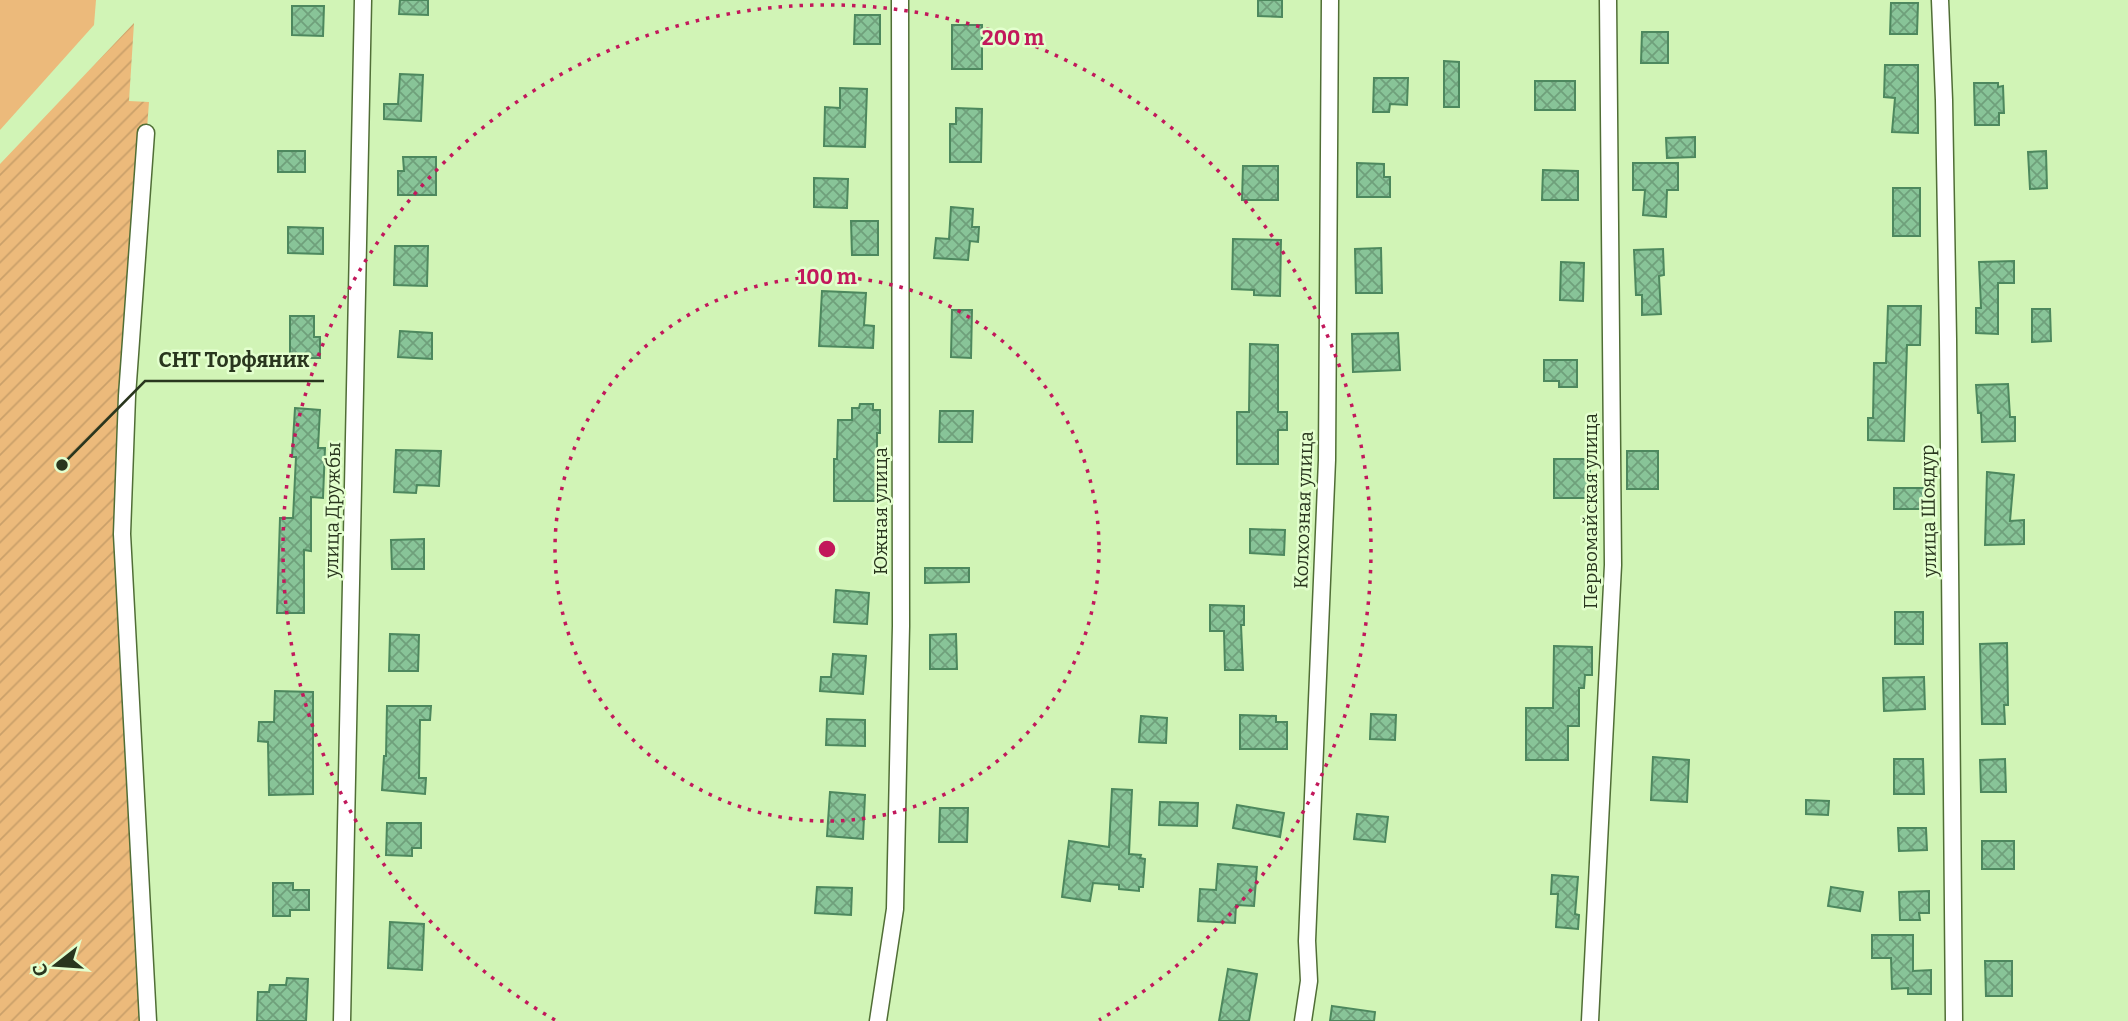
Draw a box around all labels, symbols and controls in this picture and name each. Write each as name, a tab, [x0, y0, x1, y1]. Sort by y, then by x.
text: 200 m	[982, 25, 1044, 51]
text: 100 m	[797, 264, 857, 290]
callout: СНТ Торфяник	[145, 339, 324, 381]
text: СНТ Торфяник	[159, 347, 310, 373]
street label: Первомайская улица	[1579, 412, 1602, 609]
street label: Колхозная улица	[1289, 430, 1318, 589]
street label: улица Дружбы	[320, 442, 345, 579]
street label: улица Шоядур	[1916, 444, 1941, 579]
street label: Южная улица	[869, 446, 892, 575]
centre of rings	[815, 537, 839, 561]
north arrow	[21, 930, 91, 1000]
text: С	[27, 961, 53, 979]

